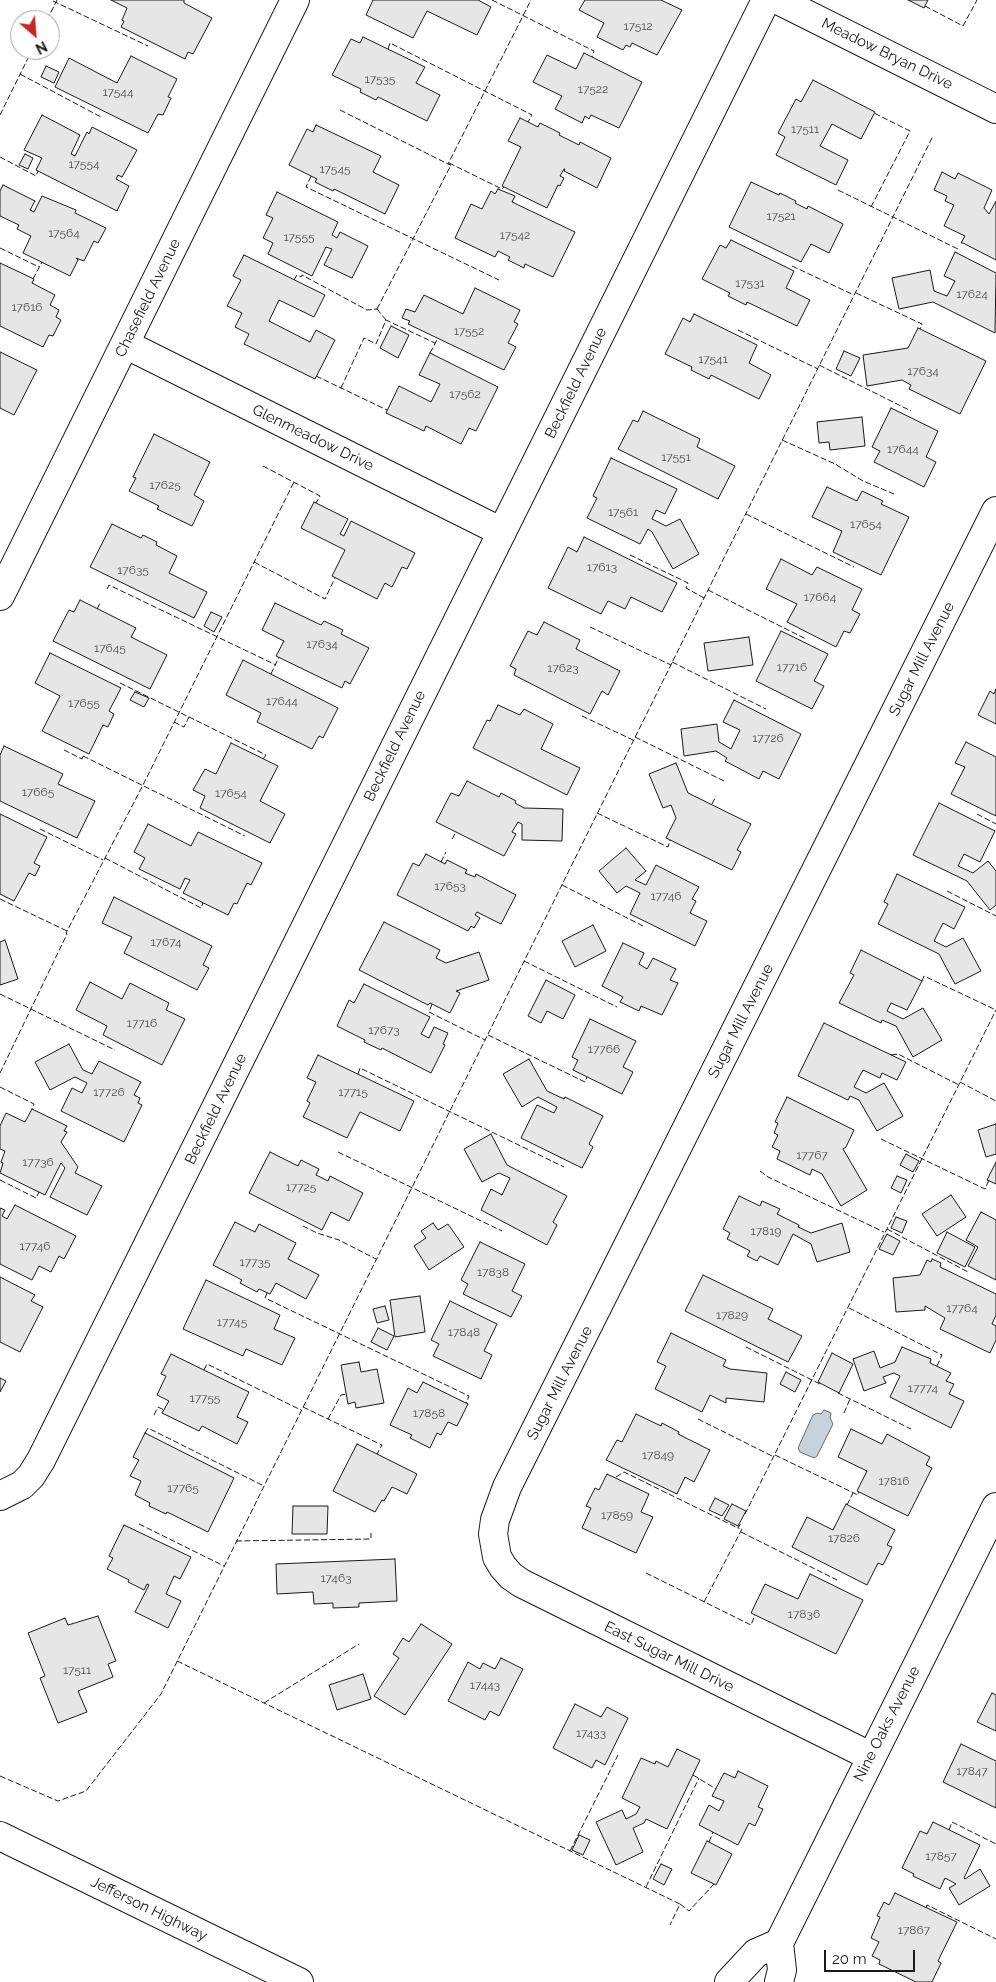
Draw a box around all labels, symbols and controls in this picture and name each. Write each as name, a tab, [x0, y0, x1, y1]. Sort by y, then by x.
north arrow	[10, 10, 60, 60]
street label: Meadow Bryan Drive	[818, 14, 956, 94]
house number: 17512	[623, 19, 653, 33]
text: N	[33, 38, 50, 57]
house number: 17535	[365, 72, 395, 86]
house number: 17522	[578, 82, 608, 96]
house number: 17544	[103, 85, 133, 99]
house number: 17511	[791, 122, 819, 136]
house number: 17554	[69, 157, 99, 171]
house number: 17545	[320, 162, 350, 176]
house number: 17521	[766, 209, 796, 223]
house number: 17564	[48, 226, 80, 240]
house number: 17542	[500, 228, 530, 242]
house number: 17555	[284, 230, 314, 244]
street label: Chasefield Avenue	[112, 236, 184, 360]
house number: 17531	[735, 276, 765, 290]
house number: 17624	[956, 287, 988, 301]
house number: 17616	[11, 300, 43, 314]
house number: 17552	[454, 324, 484, 338]
street label: Beckfield Avenue	[541, 325, 611, 441]
house number: 17541	[698, 352, 728, 366]
house number: 17634	[907, 364, 939, 378]
house number: 17562	[449, 387, 481, 401]
street label: Glenmeadow Drive	[249, 401, 377, 475]
house number: 17644	[887, 442, 919, 456]
house number: 17551	[661, 450, 691, 464]
house number: 17625	[149, 478, 181, 492]
house number: 17561	[608, 505, 638, 519]
house number: 17654	[850, 517, 882, 531]
house number: 17613	[587, 560, 617, 574]
house number: 17635	[117, 563, 149, 577]
house number: 17664	[804, 590, 836, 604]
street label: Sugar Mill Avenue	[885, 599, 959, 719]
house number: 17634	[306, 637, 338, 651]
house number: 17645	[94, 641, 126, 655]
house number: 17716	[777, 660, 807, 674]
house number: 17623	[547, 661, 579, 675]
street label: Beckfield Avenue	[360, 688, 430, 804]
house number: 17644	[266, 694, 298, 708]
house number: 17655	[68, 696, 100, 710]
house number: 17726	[752, 731, 784, 745]
house number: 17665	[22, 785, 54, 799]
house number: 17654	[215, 786, 247, 800]
house number: 17653	[434, 879, 466, 893]
house number: 17746	[650, 889, 682, 903]
house number: 17674	[150, 935, 182, 949]
street label: Sugar Mill Avenue	[704, 961, 778, 1081]
house number: 17716	[127, 1016, 157, 1030]
house number: 17673	[368, 1023, 400, 1037]
house number: 17766	[588, 1042, 620, 1056]
street label: Beckfield Avenue	[181, 1051, 251, 1167]
house number: 17726	[93, 1085, 125, 1099]
house number: 17715	[338, 1085, 368, 1099]
house number: 17767	[796, 1148, 828, 1162]
house number: 17736	[22, 1155, 54, 1169]
house number: 17725	[286, 1180, 316, 1194]
house number: 17819	[751, 1224, 781, 1238]
house number: 17746	[19, 1239, 51, 1253]
house number: 17735	[240, 1255, 270, 1269]
house number: 17838	[477, 1265, 509, 1279]
house number: 17764	[946, 1301, 978, 1315]
house number: 17829	[716, 1308, 748, 1322]
house number: 17745	[217, 1315, 247, 1329]
street label: Sugar Mill Avenue	[523, 1323, 597, 1443]
house number: 17848	[448, 1325, 480, 1339]
house number: 17774	[908, 1381, 938, 1395]
house number: 17755	[190, 1391, 220, 1405]
house number: 17858	[413, 1406, 445, 1420]
house number: 17849	[642, 1448, 674, 1462]
house number: 17816	[879, 1474, 909, 1488]
house number: 17765	[167, 1481, 199, 1495]
house number: 17859	[601, 1508, 633, 1522]
house number: 17826	[828, 1531, 860, 1545]
house number: 17463	[320, 1571, 352, 1585]
house number: 17836	[788, 1607, 820, 1621]
street label: East Sugar Mill Drive	[601, 1618, 737, 1696]
house number: 17511	[63, 1663, 91, 1677]
street label: Nine Oaks Avenue	[850, 1663, 924, 1785]
house number: 17443	[470, 1678, 500, 1692]
house number: 17433	[576, 1726, 606, 1740]
house number: 17847	[956, 1764, 988, 1778]
house number: 17857	[925, 1849, 957, 1863]
street label: Jefferson Highway	[88, 1873, 210, 1945]
house number: 17867	[898, 1923, 930, 1937]
scale bar	[826, 1940, 917, 1972]
text: 20 m	[832, 1950, 867, 1968]

